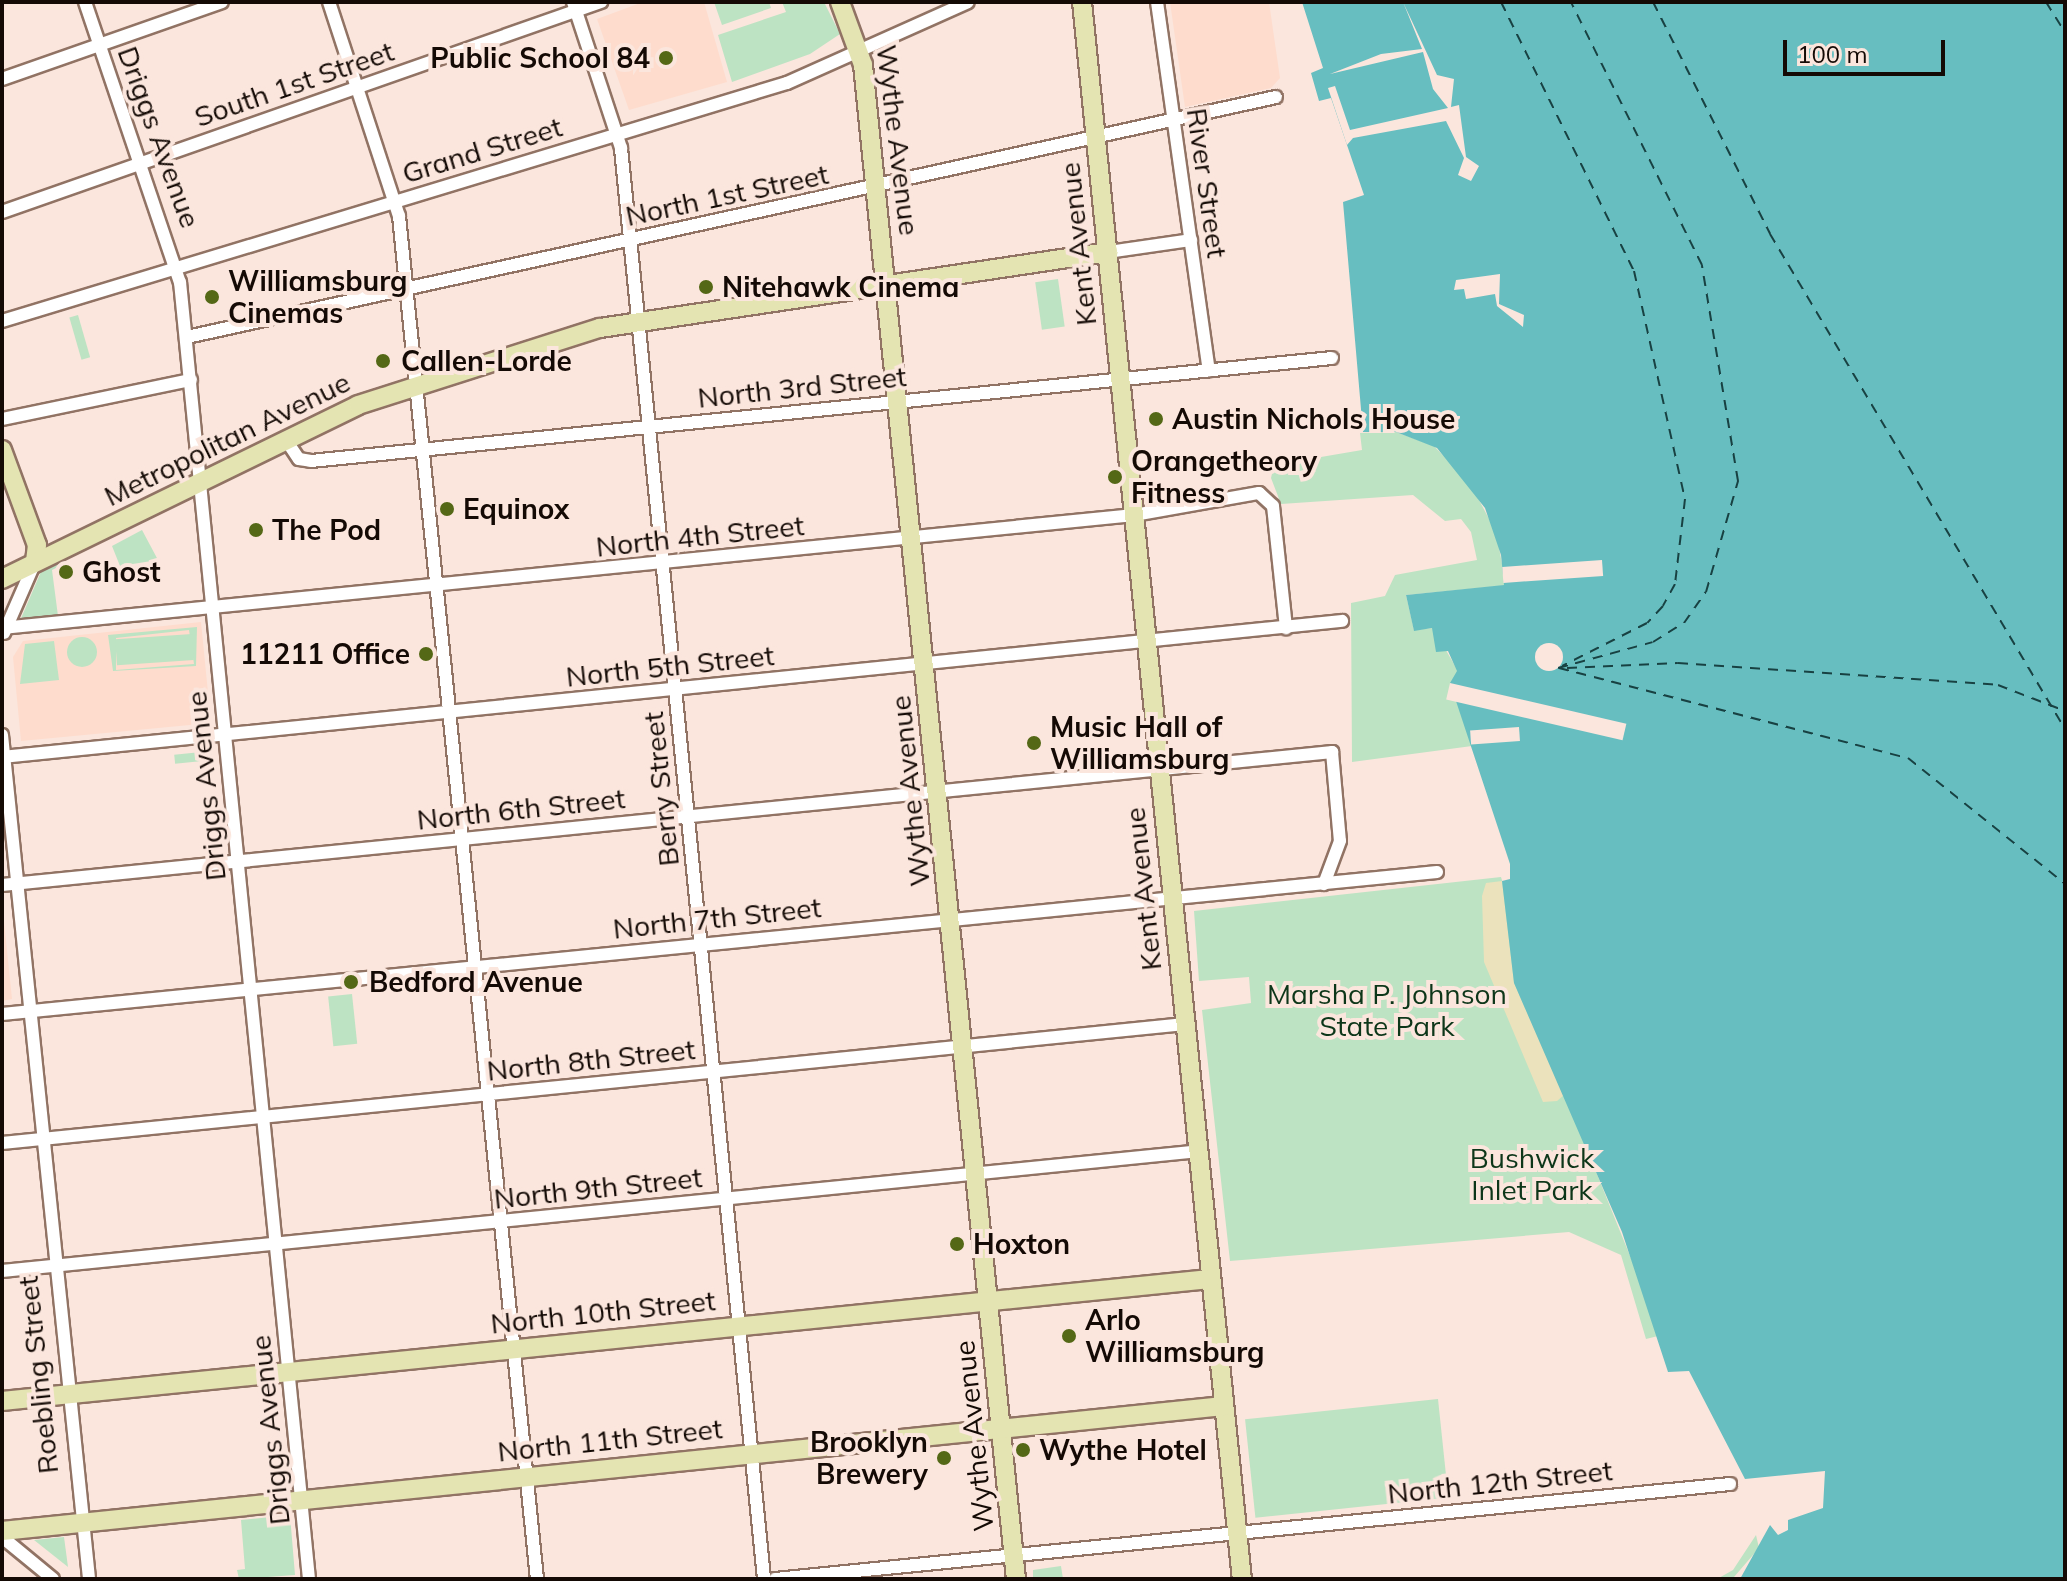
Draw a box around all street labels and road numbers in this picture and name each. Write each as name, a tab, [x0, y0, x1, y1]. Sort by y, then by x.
street label: South 1st Street	[190, 34, 398, 134]
street label: Driggs Avenue	[111, 42, 207, 232]
street label: Wythe Avenue	[870, 43, 926, 237]
street label: River Street	[1180, 106, 1234, 260]
street label: Grand Street	[398, 110, 566, 190]
street label: North 1st Street	[623, 157, 831, 233]
street label: Kent Avenue	[1053, 161, 1103, 327]
street label: North 3rd Street	[696, 359, 908, 415]
street label: Metropolitan Avenue	[99, 365, 355, 513]
street label: North 4th Street	[594, 508, 806, 564]
street label: North 5th Street	[564, 638, 776, 694]
street label: Driggs Avenue	[179, 690, 233, 882]
street label: Wythe Avenue	[883, 694, 937, 888]
street label: Berry Street	[636, 710, 686, 868]
street label: North 6th Street	[415, 781, 627, 837]
street label: Kent Avenue	[1118, 806, 1168, 972]
street label: North 7th Street	[611, 890, 823, 946]
street label: North 8th Street	[485, 1032, 697, 1088]
street label: North 9th Street	[492, 1160, 704, 1216]
street label: Roebling Street	[11, 1275, 65, 1475]
street label: North 10th Street	[489, 1283, 717, 1341]
street label: Driggs Avenue	[243, 1334, 297, 1526]
street label: Wythe Avenue	[947, 1339, 1001, 1533]
street label: North 11th Street	[496, 1411, 724, 1469]
street label: North 12th Street	[1386, 1453, 1614, 1511]

